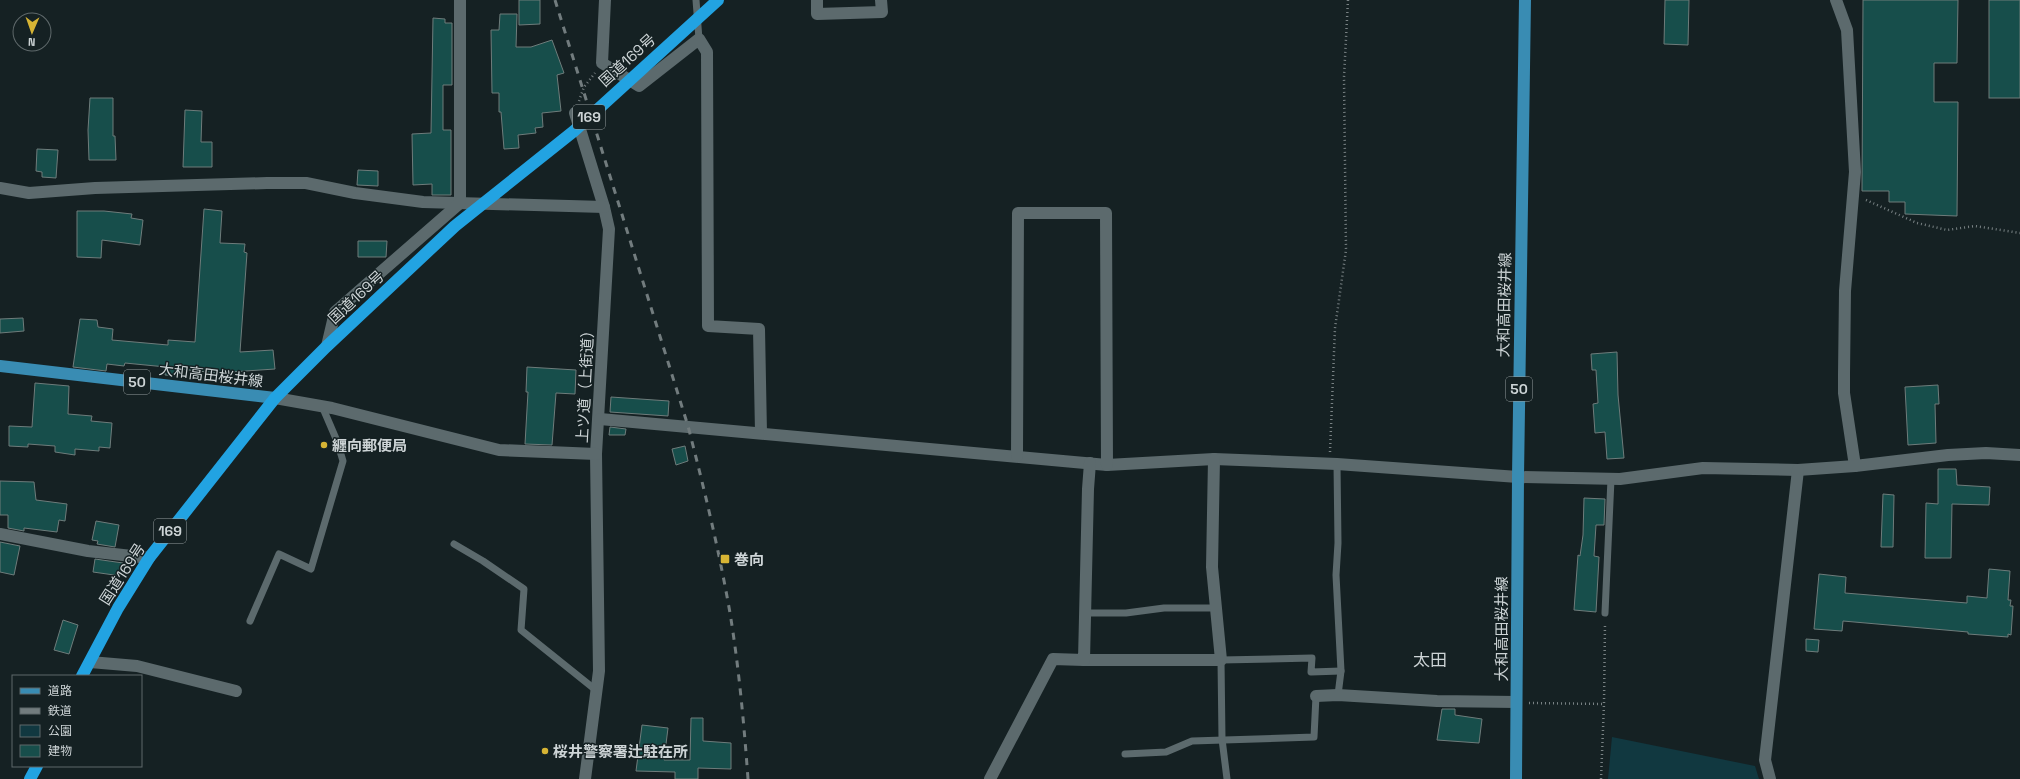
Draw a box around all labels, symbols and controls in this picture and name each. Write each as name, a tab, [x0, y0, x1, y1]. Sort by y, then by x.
north arrow	[12, 12, 52, 52]
street label: 国道169号	[595, 30, 659, 90]
text: N	[28, 35, 36, 49]
road number: 169	[573, 105, 605, 129]
street label: 大和高田桜井線	[1494, 252, 1514, 358]
street label: 国道169号	[324, 266, 388, 328]
street label: 上ツ道（上街道）	[572, 323, 598, 443]
street label: 大和高田桜井線	[158, 359, 264, 391]
road number: 50	[124, 370, 150, 394]
road number: 50	[1506, 377, 1532, 401]
place label: 纒向郵便局	[332, 436, 407, 455]
marker: 纒向郵便局	[319, 440, 329, 450]
road number: 169	[154, 519, 186, 543]
street label: 国道169号	[95, 540, 149, 608]
place label: 巻向	[734, 550, 764, 569]
marker: 巻向	[719, 553, 731, 565]
street label: 大和高田桜井線	[1492, 576, 1511, 682]
district label: 太田	[1413, 649, 1447, 671]
legend	[12, 675, 142, 767]
text: 道路	[48, 683, 72, 699]
text: 鉄道	[48, 703, 72, 719]
text: 公園	[48, 723, 72, 739]
place label: 桜井警察署辻駐在所	[553, 742, 688, 761]
text: 建物	[48, 743, 72, 759]
marker: 桜井警察署辻駐在所	[540, 746, 550, 756]

